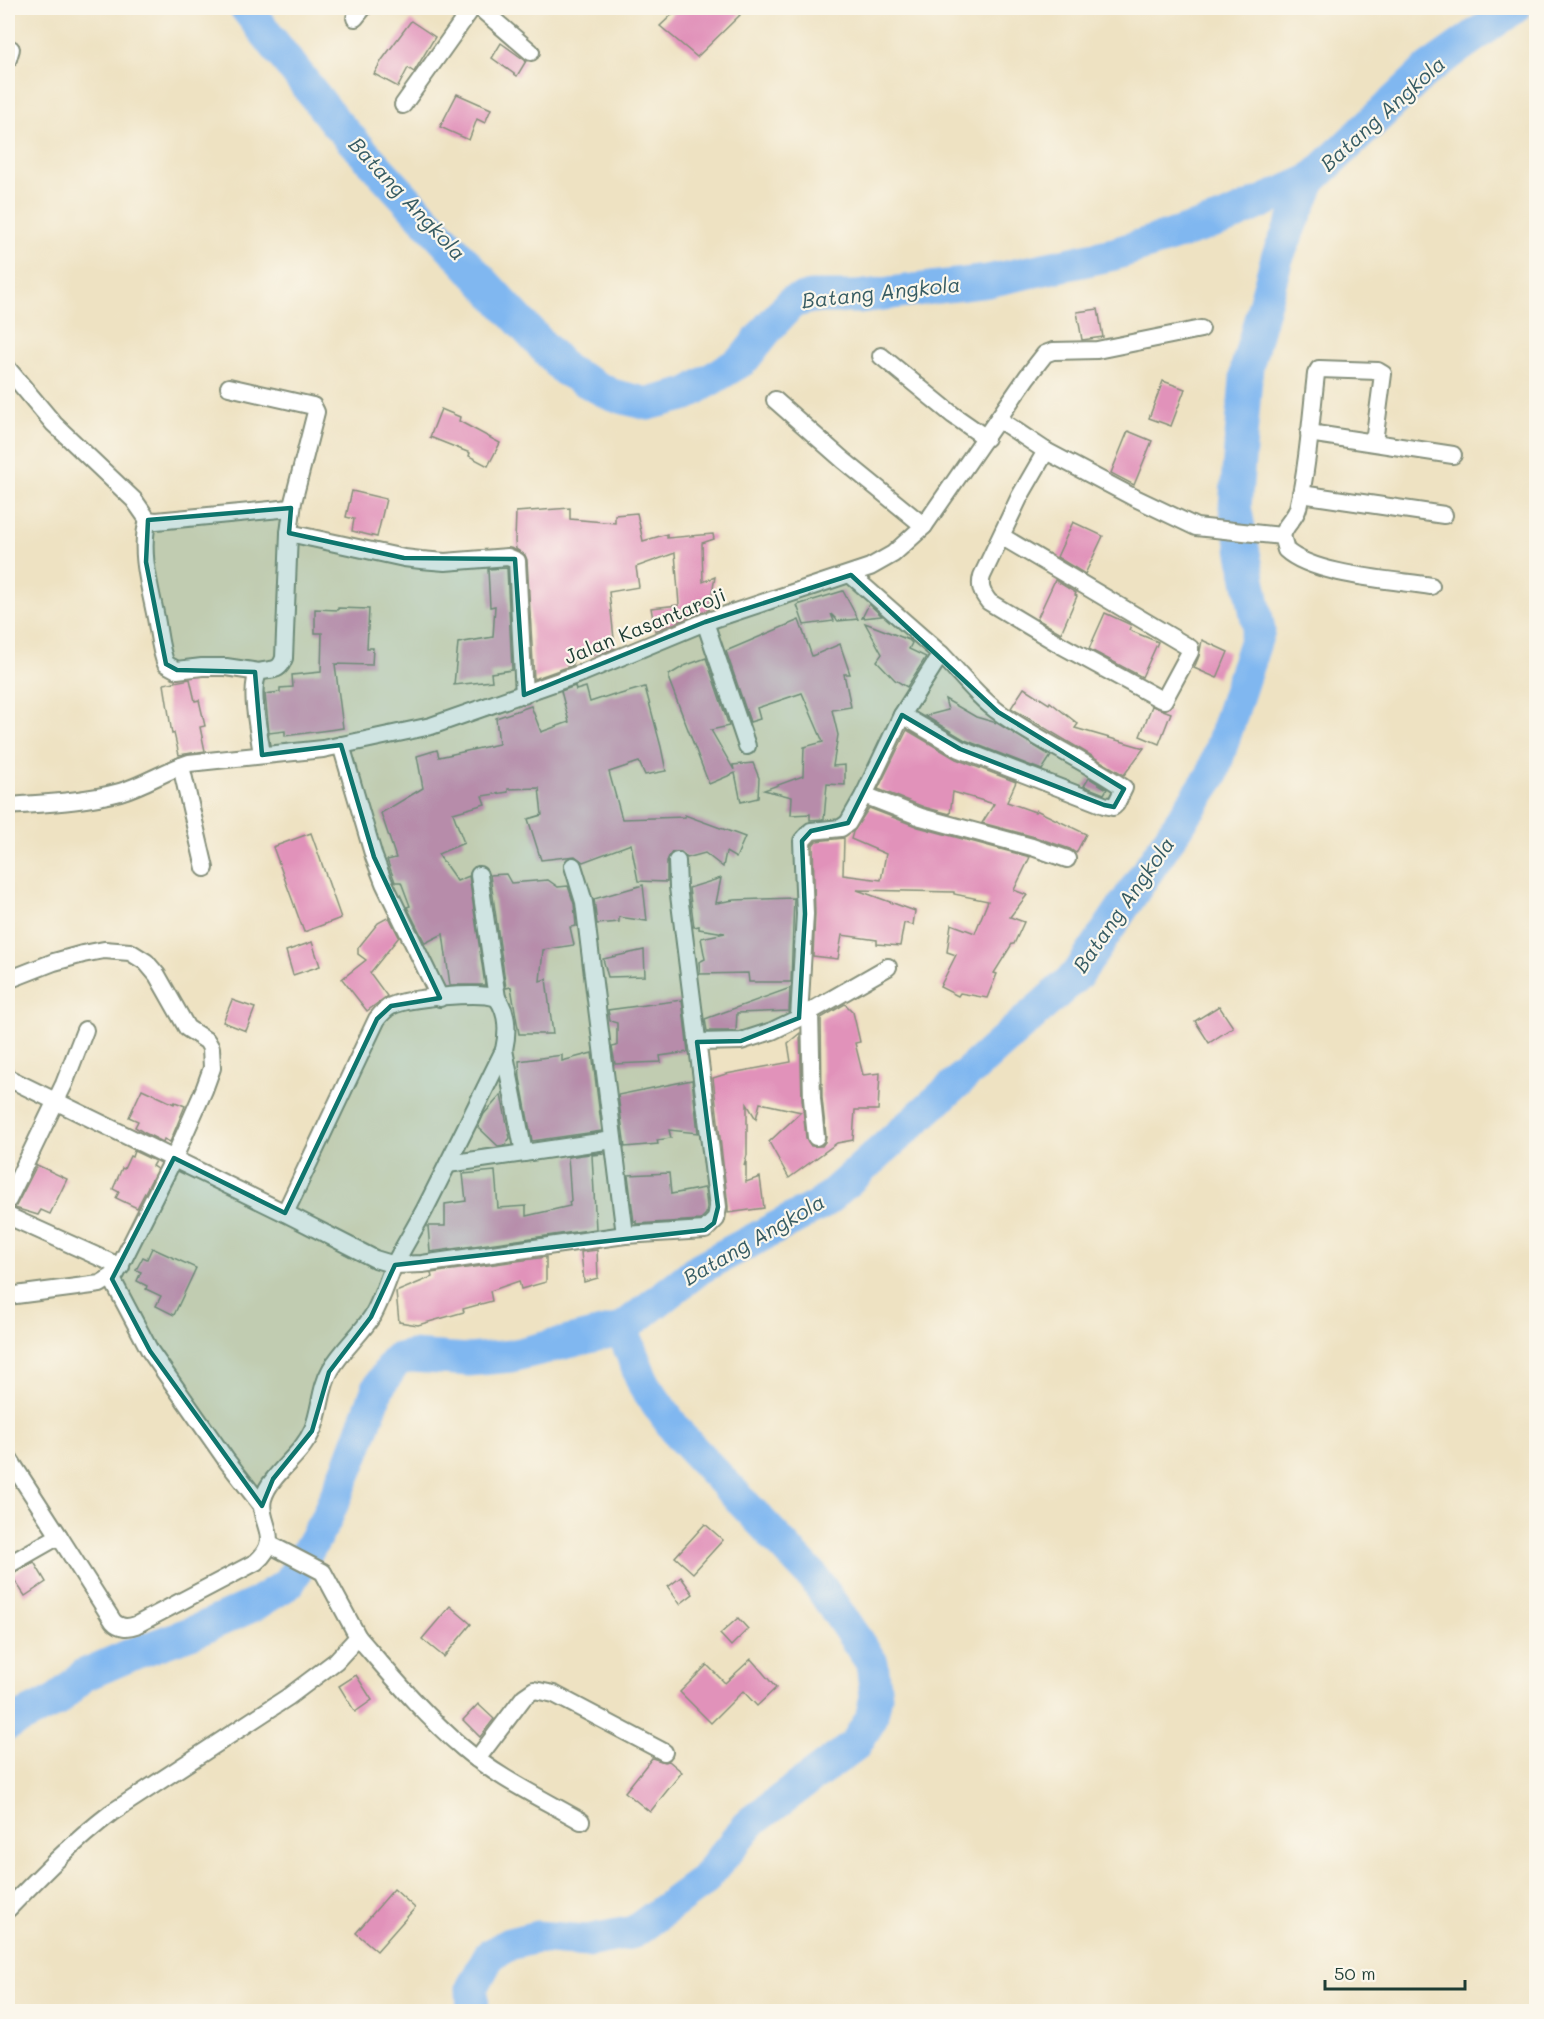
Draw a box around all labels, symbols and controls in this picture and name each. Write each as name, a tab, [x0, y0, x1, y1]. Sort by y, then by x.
water label: Batang Angkola	[1314, 50, 1450, 176]
water label: Batang Angkola	[344, 131, 472, 265]
water label: Batang Angkola	[800, 270, 961, 313]
street label: Jalan Kasantaroji	[560, 581, 729, 669]
water label: Batang Angkola	[1066, 831, 1180, 977]
water label: Batang Angkola	[678, 1187, 829, 1290]
scale bar	[1325, 1953, 1464, 1991]
text: 50 m	[1334, 1961, 1376, 1985]

